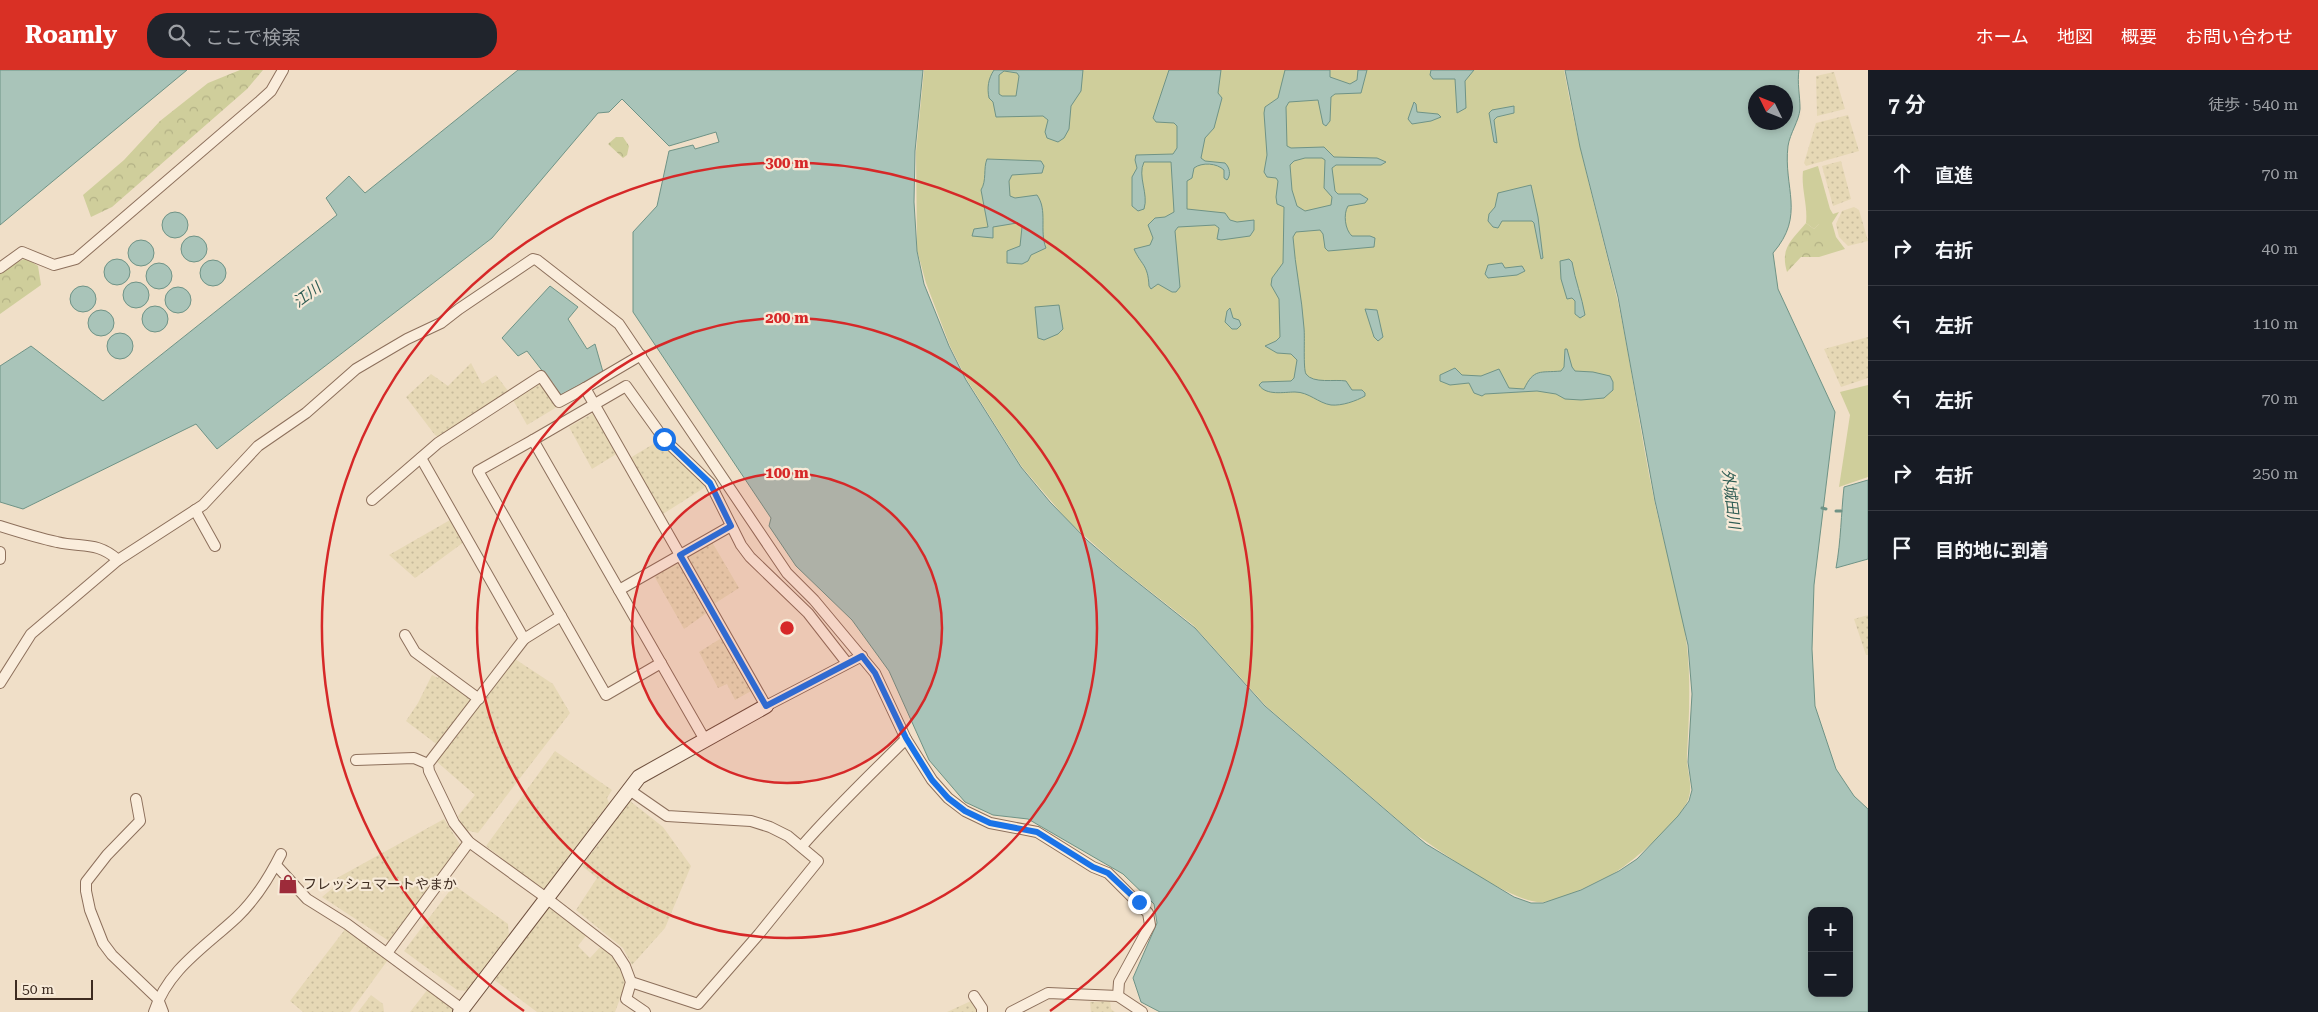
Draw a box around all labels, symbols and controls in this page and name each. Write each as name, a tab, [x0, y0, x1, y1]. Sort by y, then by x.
search box	[147, 13, 497, 58]
text: Roamly	[25, 21, 117, 49]
icon: search	[165, 21, 193, 49]
text: ここで検索	[205, 26, 300, 49]
text: ホーム	[1976, 26, 2029, 47]
text: 地図	[2057, 26, 2093, 47]
text: 概要	[2121, 26, 2157, 47]
text: お問い合わせ	[2185, 26, 2293, 47]
north arrow	[1748, 85, 1793, 130]
text: 7 分	[1888, 93, 1926, 117]
text: 徒歩 · 540 m	[2208, 95, 2298, 114]
text: 300 m	[765, 154, 809, 172]
icon: ahead	[1888, 159, 1916, 187]
text: 直進	[1935, 164, 1973, 187]
text: 70 m	[2261, 164, 2298, 183]
icon: right	[1888, 234, 1916, 262]
text: 右折	[1935, 239, 1973, 262]
text: 40 m	[2261, 239, 2298, 258]
water label: 江川	[290, 278, 326, 311]
text: 200 m	[765, 309, 809, 327]
icon: left	[1888, 309, 1916, 337]
text: 左折	[1935, 314, 1973, 337]
text: 110 m	[2252, 314, 2298, 333]
icon: left	[1888, 384, 1916, 412]
text: 左折	[1935, 389, 1973, 412]
text: 70 m	[2261, 389, 2298, 408]
route start	[653, 428, 676, 451]
icon: right	[1888, 459, 1916, 487]
text: 100 m	[765, 464, 809, 482]
text: 右折	[1935, 464, 1973, 487]
text: 250 m	[2252, 464, 2298, 483]
water label: 外城田川	[1718, 468, 1744, 532]
icon: arrive	[1888, 534, 1916, 562]
text: 目的地に到着	[1935, 539, 2049, 562]
centre of rings	[778, 619, 796, 637]
shop icon: フレッシュマートやまか	[277, 873, 299, 895]
place label: フレッシュマートやまか	[303, 876, 457, 892]
route end	[1128, 891, 1151, 914]
map controls	[1808, 907, 1853, 997]
button: +	[1808, 907, 1853, 952]
button: −	[1808, 952, 1853, 997]
scale bar	[15, 977, 92, 1000]
text: 50 m	[22, 981, 54, 997]

